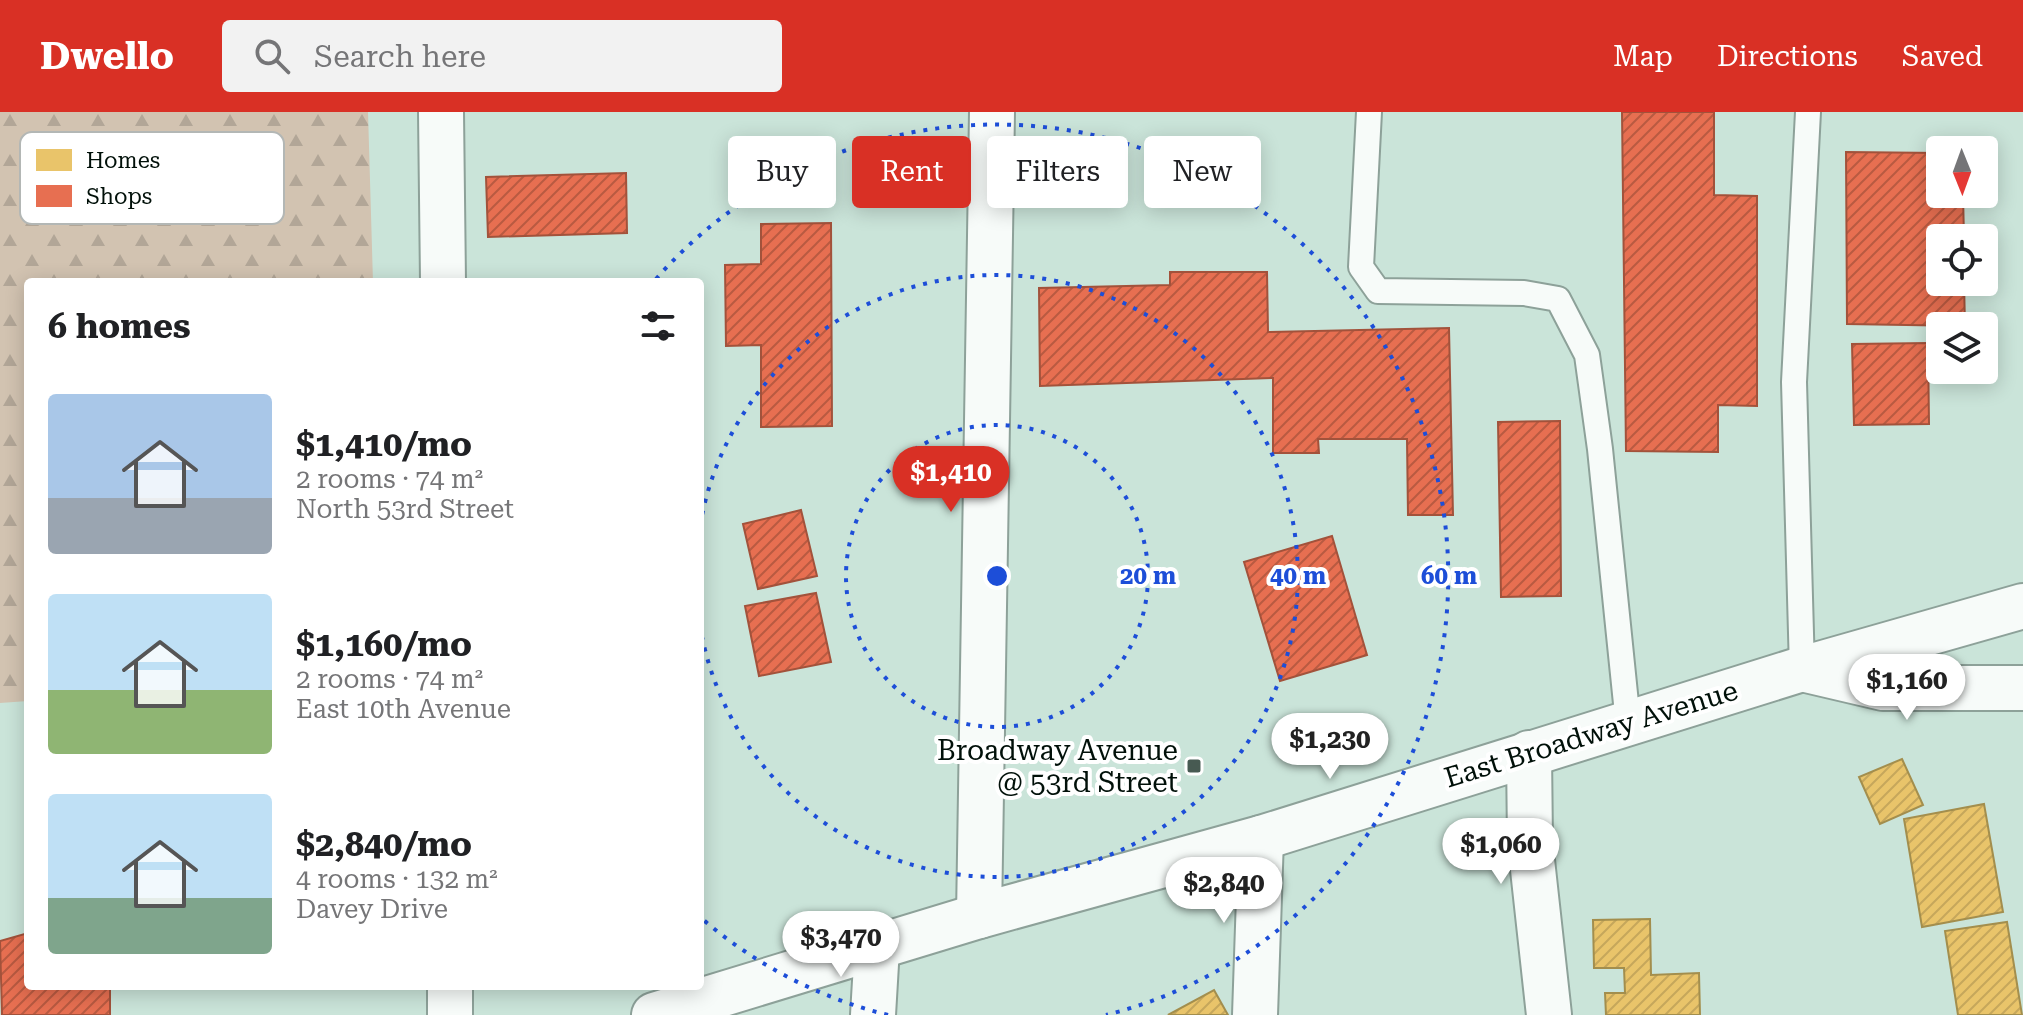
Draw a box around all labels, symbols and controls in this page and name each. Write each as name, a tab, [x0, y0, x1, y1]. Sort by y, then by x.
search box	[222, 20, 782, 92]
text: Dwello	[40, 34, 174, 78]
icon: search	[250, 34, 294, 78]
text: Search here	[314, 39, 486, 74]
text: Map	[1613, 40, 1673, 73]
text: Directions	[1717, 40, 1858, 73]
text: Saved	[1902, 40, 1983, 73]
legend	[20, 132, 284, 224]
chip: Buy	[728, 136, 836, 208]
chip: Rent	[852, 136, 971, 208]
chip: Filters	[987, 136, 1128, 208]
chip: New	[1144, 136, 1261, 208]
north arrow	[1926, 136, 1998, 208]
map controls	[1926, 136, 1998, 384]
text: Homes	[86, 148, 160, 173]
text: Shops	[86, 184, 152, 209]
button: locate	[1926, 224, 1998, 296]
icon: filters	[636, 304, 680, 348]
text: 6 homes	[48, 306, 191, 346]
button: layers	[1926, 312, 1998, 384]
text: $1,410/mo	[296, 424, 472, 464]
icon: home	[112, 426, 208, 522]
pin: $1,410	[886, 446, 1016, 514]
text: $1,410	[910, 457, 992, 487]
text: 2 rooms · 74 m²	[296, 464, 483, 494]
text: North 53rd Street	[296, 494, 514, 524]
centre of rings	[983, 562, 1011, 590]
text: 20 m	[1120, 562, 1176, 590]
text: 40 m	[1270, 562, 1326, 590]
text: 60 m	[1421, 562, 1477, 590]
text: $1,160/mo	[296, 624, 472, 664]
icon: home	[112, 626, 208, 722]
pin: $1,160	[1842, 654, 1972, 722]
text: 2 rooms · 74 m²	[296, 664, 483, 694]
text: $1,160	[1866, 665, 1948, 695]
street label: East Broadway Avenue	[1440, 674, 1742, 794]
text: East 10th Avenue	[296, 694, 511, 724]
pin: $1,230	[1265, 713, 1395, 781]
text: $1,230	[1289, 724, 1371, 754]
place label: Broadway Avenue @ 53rd Street	[937, 734, 1178, 799]
marker: Broadway Avenue @ 53rd Street	[1185, 757, 1203, 775]
pin: $1,060	[1436, 818, 1566, 886]
text: $2,840/mo	[296, 824, 472, 864]
icon: home	[112, 826, 208, 922]
text: $1,060	[1460, 829, 1542, 859]
pin: $2,840	[1159, 857, 1289, 925]
text: 4 rooms · 132 m²	[296, 864, 498, 894]
text: $2,840	[1183, 868, 1265, 898]
text: Davey Drive	[296, 894, 448, 924]
pin: $3,470	[776, 911, 906, 979]
text: $3,470	[800, 922, 882, 952]

